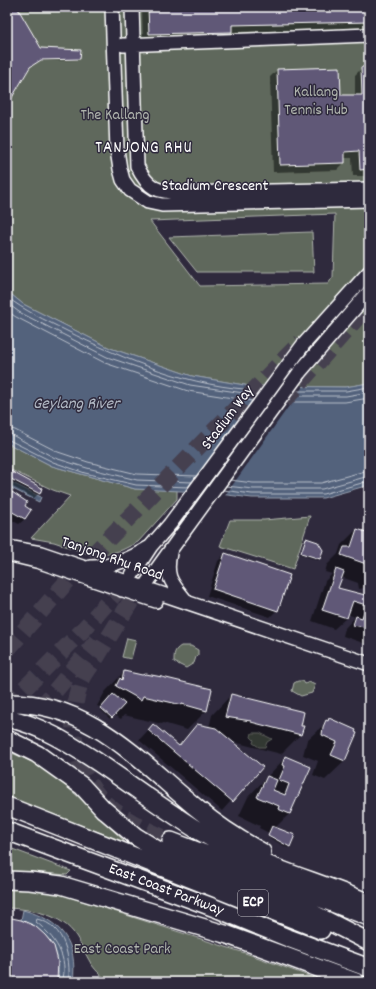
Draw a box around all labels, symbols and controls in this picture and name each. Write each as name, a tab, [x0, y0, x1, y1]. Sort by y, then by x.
park label: Kallang Tennis Hub	[284, 81, 348, 122]
park label: The Kallang	[81, 104, 149, 127]
district label: TANJONG RHU	[95, 137, 193, 161]
street label: Stadium Crescent	[162, 175, 269, 198]
street label: Stadium Way	[196, 380, 260, 455]
water label: Geylang River	[33, 393, 121, 417]
street label: Tanjong Rhu Road	[58, 531, 166, 587]
street label: East Coast Parkway	[105, 857, 227, 923]
road number: ECP	[238, 890, 268, 916]
park label: East Coast Park	[73, 938, 171, 961]

